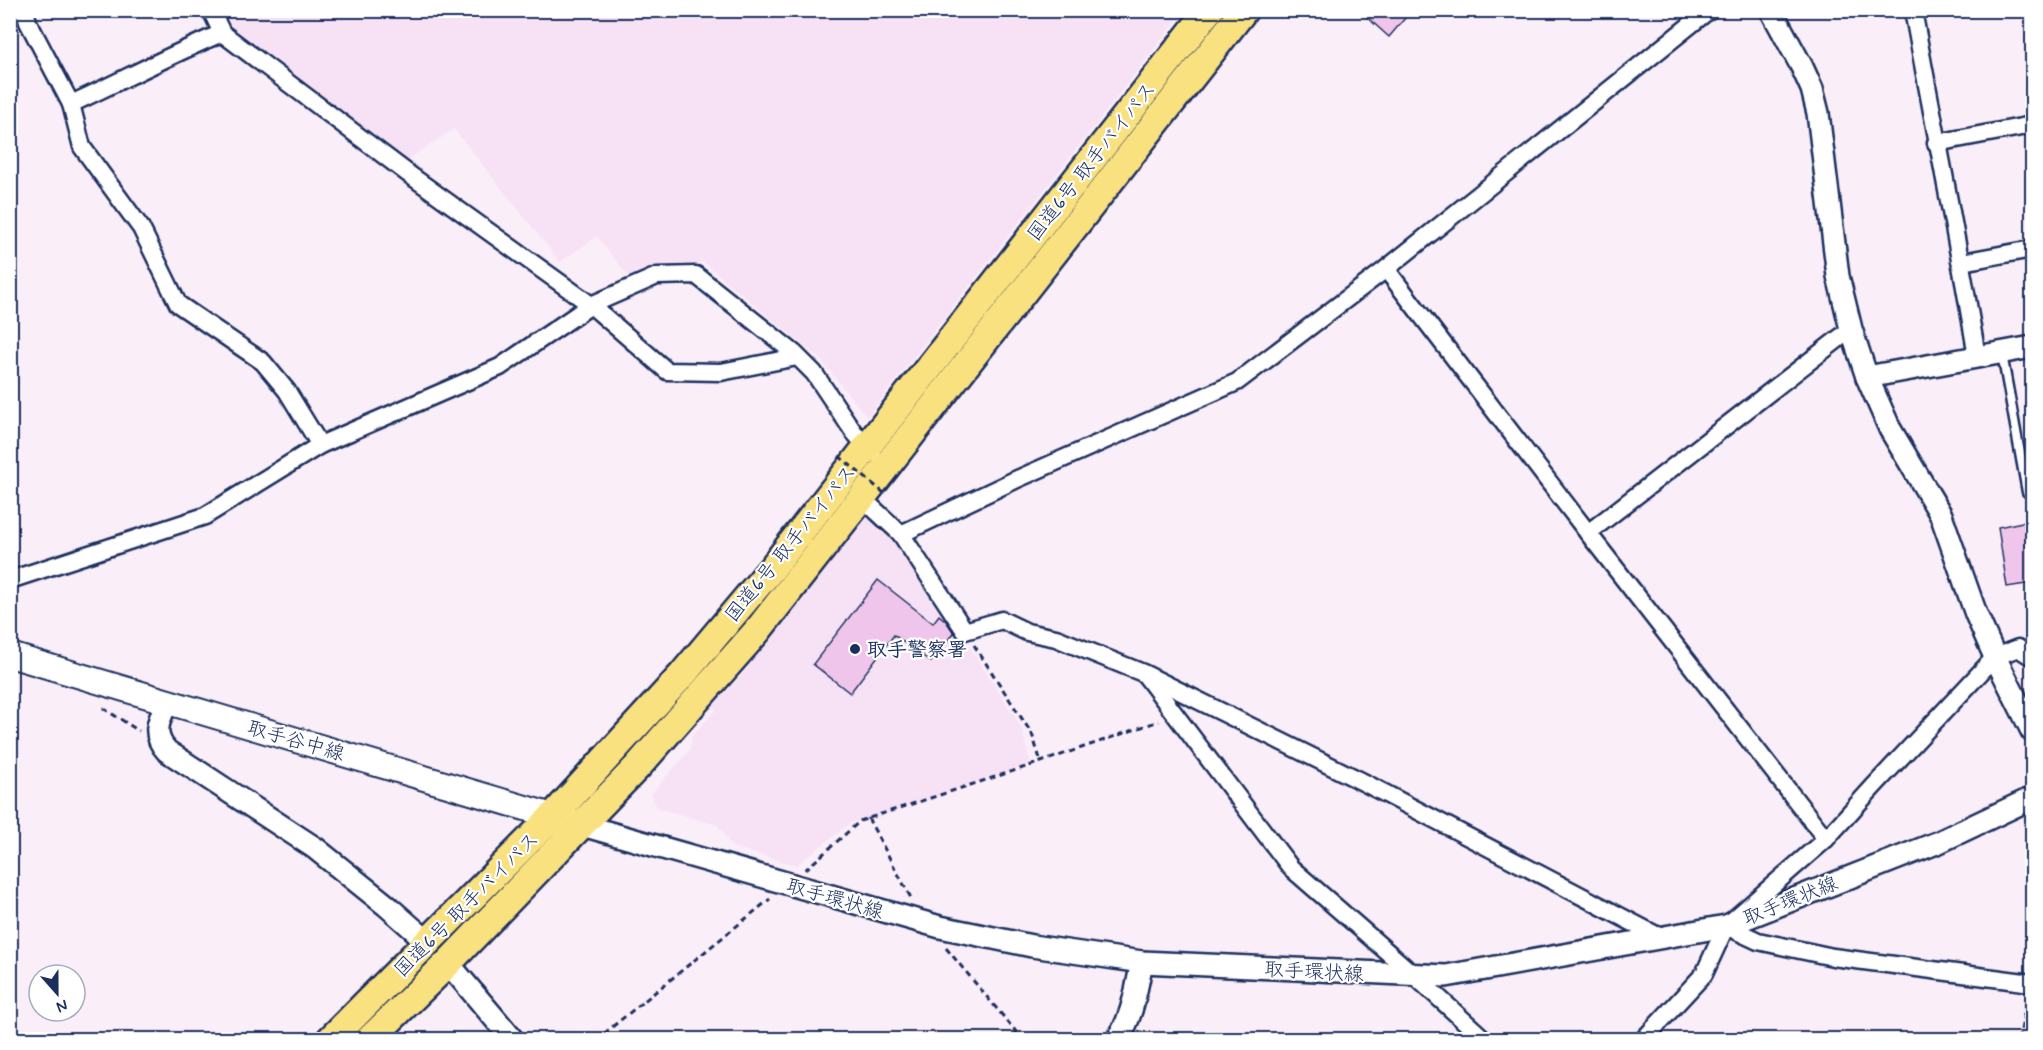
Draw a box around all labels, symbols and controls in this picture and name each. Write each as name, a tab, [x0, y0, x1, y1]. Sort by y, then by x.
street label: 国道6号 取手バイパス	[1021, 77, 1163, 247]
street label: 国道6号 取手バイパス	[719, 460, 863, 628]
place label: 取手警察署	[867, 637, 967, 664]
marker: 取手警察署	[848, 642, 862, 656]
street label: 取手谷中線	[244, 715, 347, 768]
street label: 国道6号 取手バイパス	[388, 826, 546, 984]
street label: 取手環状線	[1739, 870, 1842, 933]
street label: 取手環状線	[783, 873, 886, 926]
street label: 取手環状線	[1263, 956, 1365, 989]
north arrow	[27, 963, 87, 1023]
text: N	[53, 994, 71, 1017]

